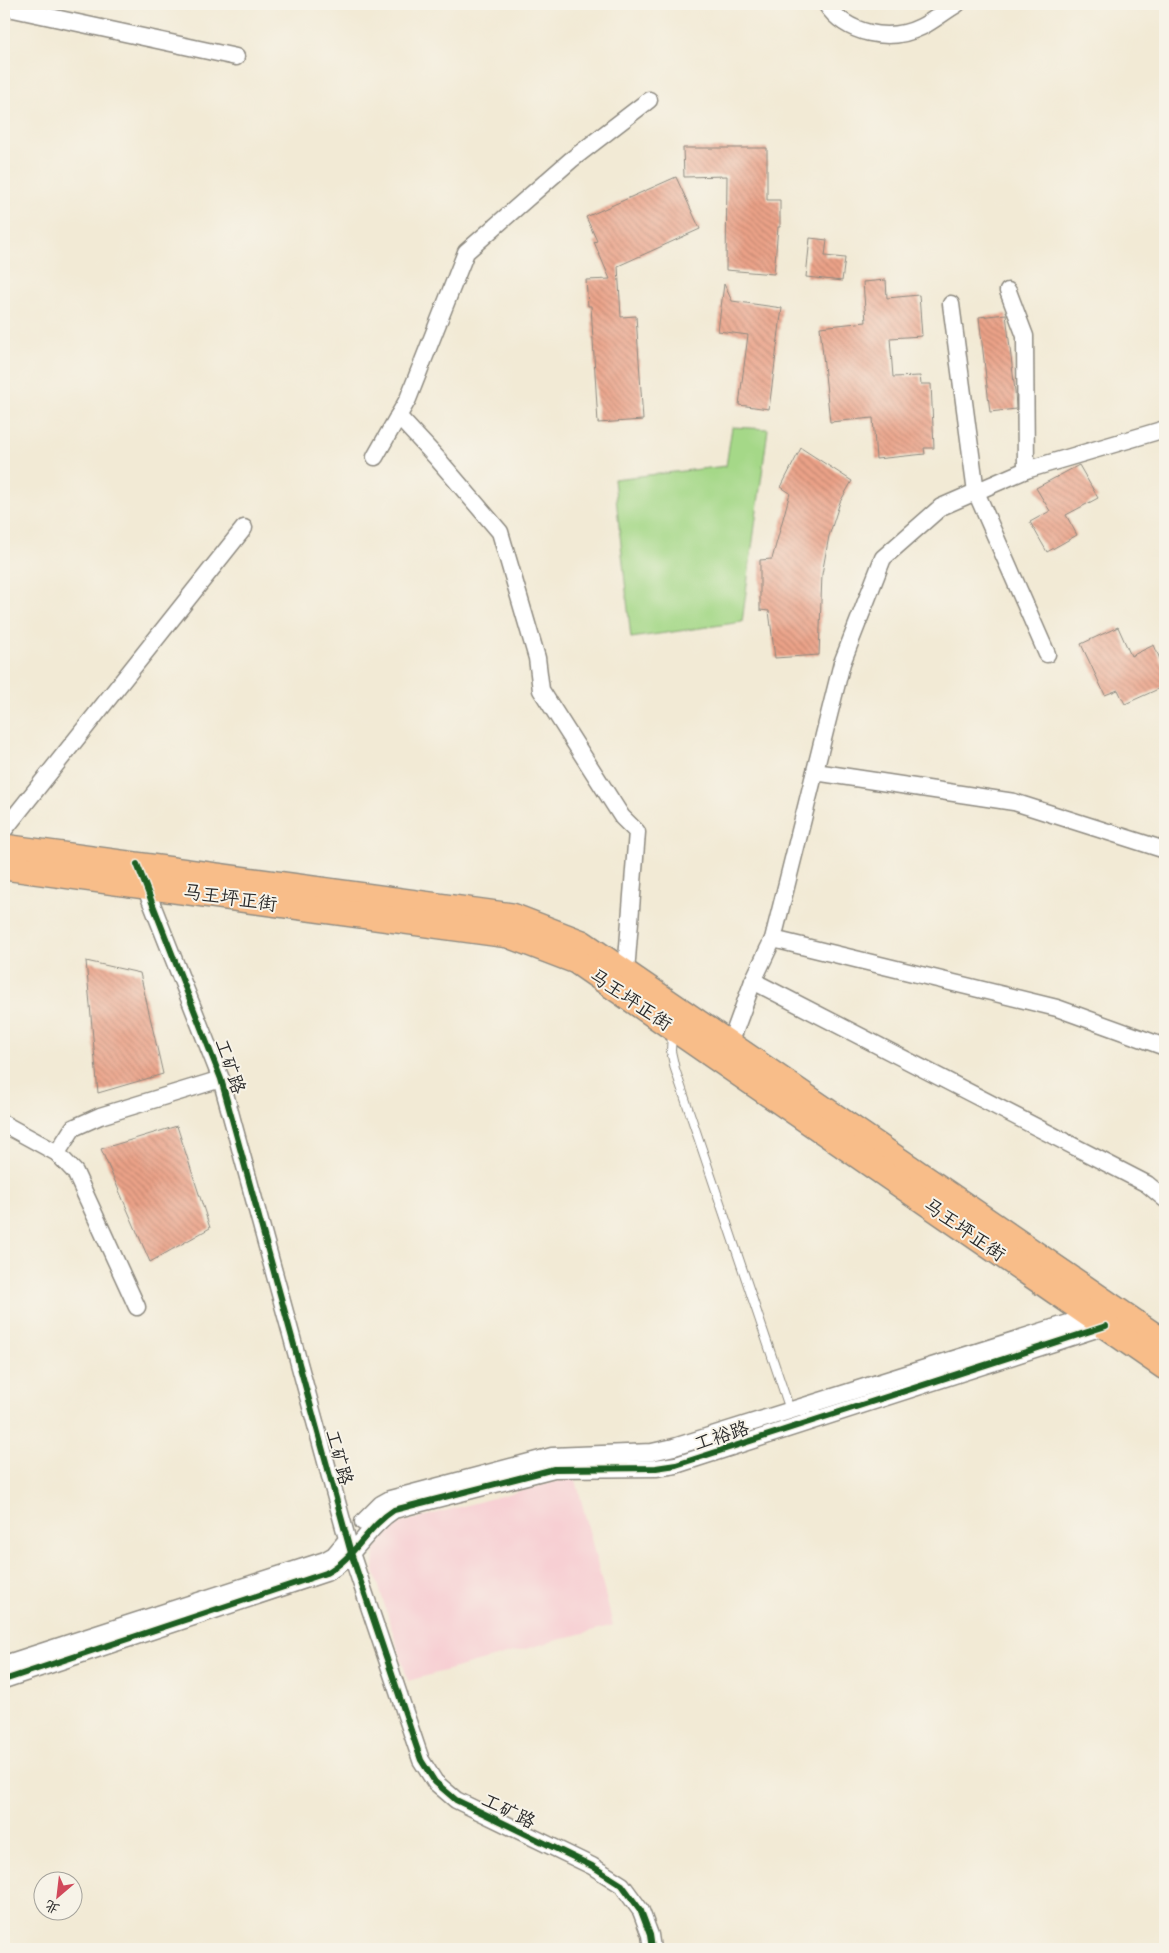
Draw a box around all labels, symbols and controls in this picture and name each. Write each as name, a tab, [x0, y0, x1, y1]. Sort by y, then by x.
street label: 马王坪正街	[181, 879, 279, 916]
street label: 马王坪正街	[584, 962, 677, 1036]
street label: 工矿路	[209, 1035, 252, 1097]
street label: 马王坪正街	[919, 1192, 1011, 1267]
street label: 工裕路	[690, 1415, 752, 1456]
street label: 工矿路	[320, 1426, 359, 1488]
street label: 工矿路	[478, 1787, 540, 1834]
north arrow	[32, 1870, 82, 1920]
text: 北	[41, 1896, 62, 1919]

